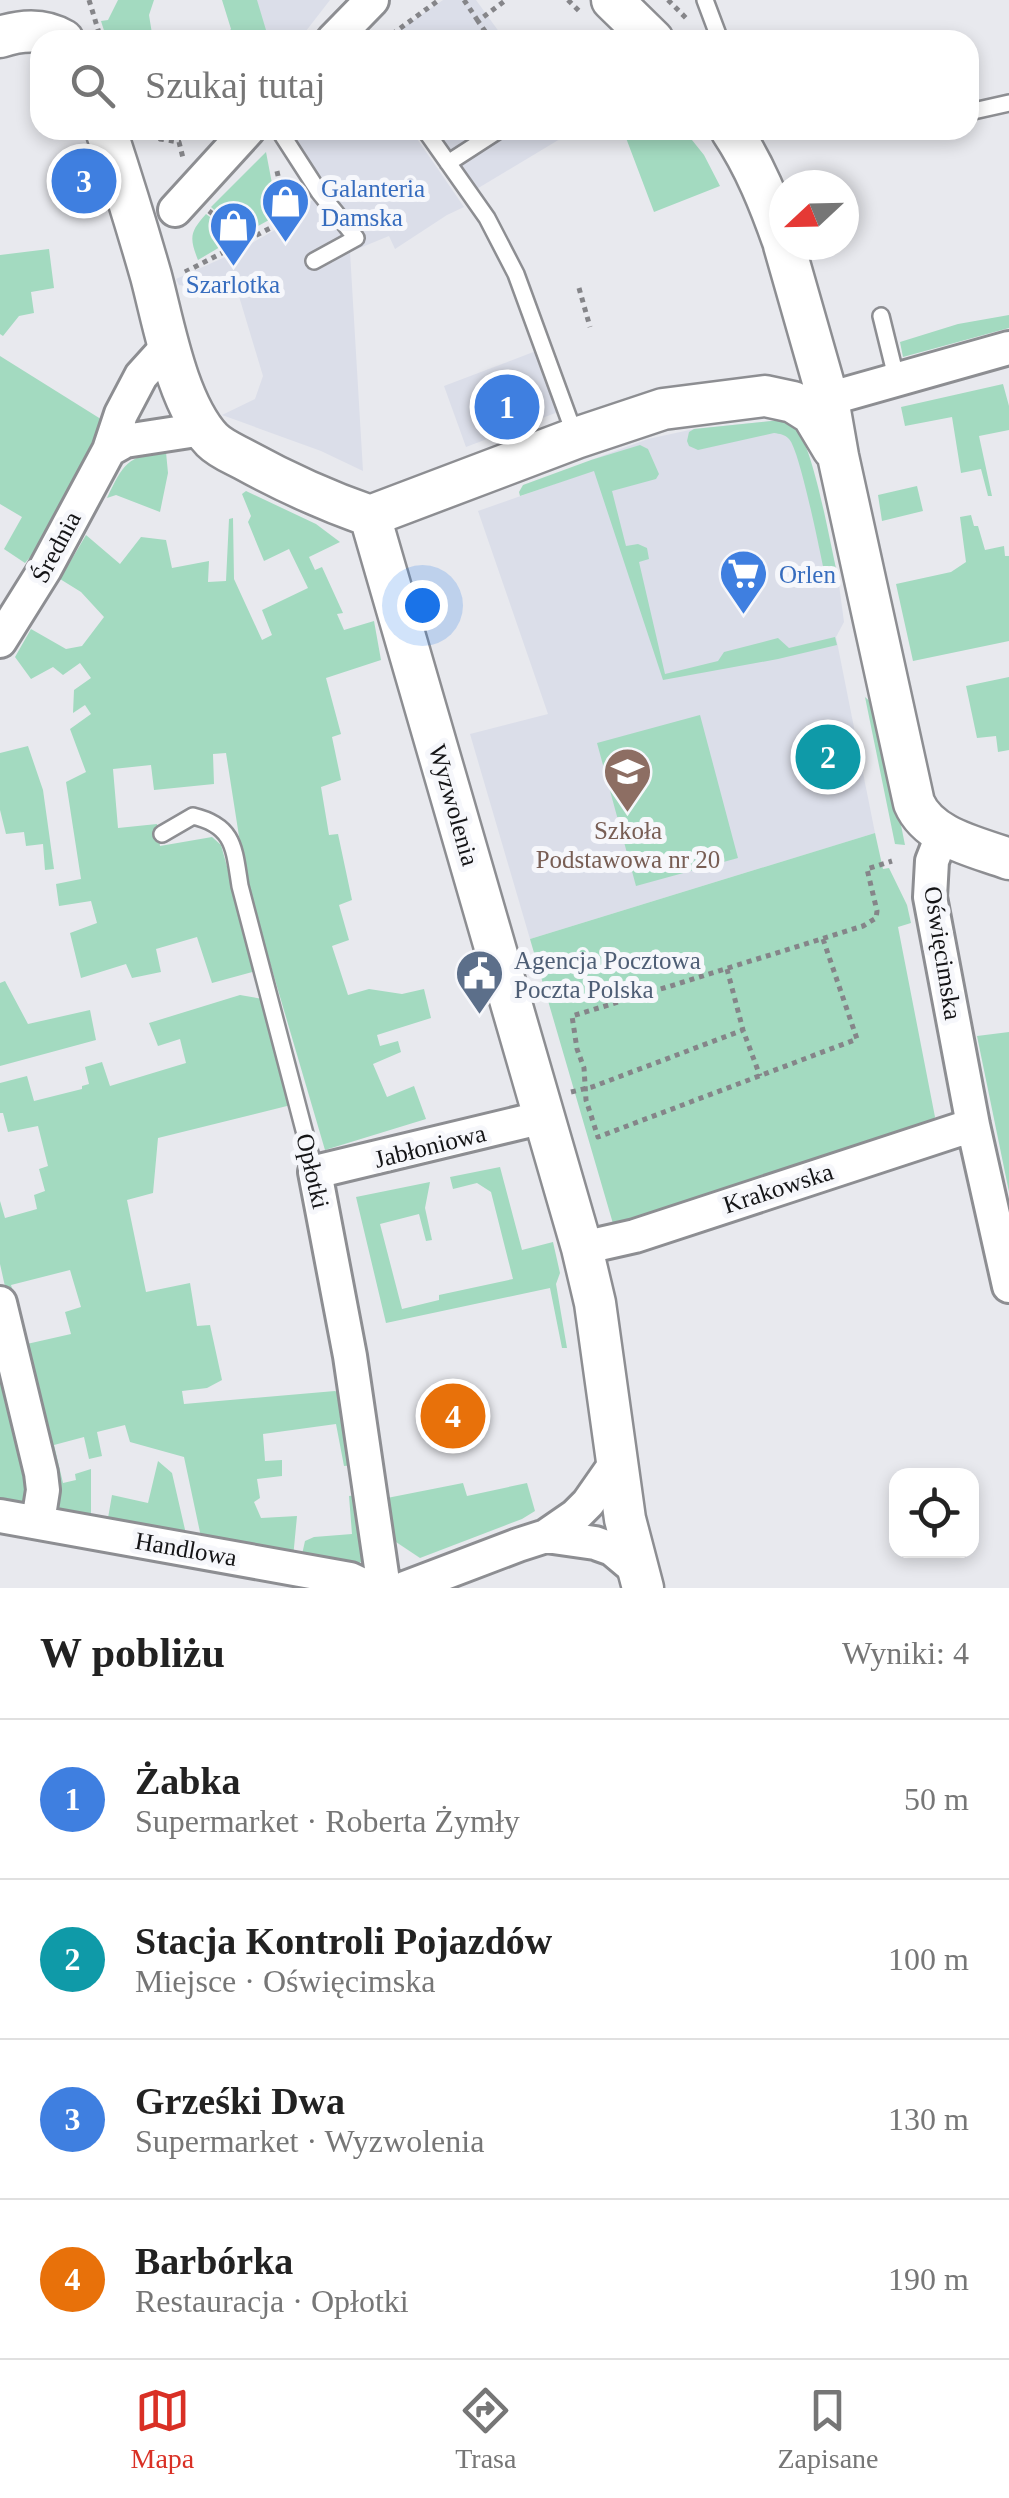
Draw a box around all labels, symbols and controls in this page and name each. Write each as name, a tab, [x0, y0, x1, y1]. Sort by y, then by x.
search box	[30, 30, 979, 140]
icon: search	[65, 58, 120, 113]
text: Szukaj tutaj	[145, 64, 325, 106]
pin: 3	[52, 144, 116, 218]
north arrow	[769, 170, 859, 260]
place label: Galanteria Damska	[321, 175, 425, 231]
shop icon: Galanteria Damska	[260, 176, 312, 244]
shop icon: Szarlotka	[207, 200, 259, 268]
place label: Szarlotka	[186, 271, 280, 298]
pin: 1	[474, 370, 540, 444]
street label: Średnia	[26, 507, 86, 587]
supermarket icon: Orlen	[718, 548, 770, 616]
place label: Orlen	[779, 561, 836, 588]
your location	[397, 580, 448, 631]
pin: 2	[796, 720, 860, 794]
street label: Wyzwolenia	[424, 741, 484, 869]
school or university icon: Szkoła Podstawowa nr 20	[602, 746, 654, 814]
place label: Szkoła Podstawowa nr 20	[536, 817, 720, 873]
street label: Oświęcimska	[919, 884, 967, 1022]
place label: Agencja Pocztowa Poczta Polska	[514, 947, 701, 1003]
public building icon: Agencja Pocztowa Poczta Polska	[453, 948, 505, 1016]
street label: Jabłoniowa	[371, 1119, 489, 1173]
street label: Opłotki	[291, 1131, 335, 1211]
street label: Krakowska	[720, 1158, 836, 1218]
pin: 4	[420, 1378, 486, 1454]
map controls	[889, 1468, 979, 1558]
button: locate	[889, 1468, 979, 1558]
street label: Handlowa	[133, 1527, 239, 1571]
text: W pobliżu	[40, 1630, 225, 1676]
text: Wyniki: 4	[842, 1635, 969, 1671]
text: Żabka	[135, 1760, 241, 1802]
text: 1	[65, 1781, 81, 1817]
text: 50 m	[904, 1781, 969, 1817]
text: Supermarket · Roberta Żymły	[135, 1803, 520, 1839]
text: Stacja Kontroli Pojazdów	[135, 1920, 552, 1962]
text: 2	[65, 1941, 81, 1977]
text: 100 m	[888, 1941, 969, 1977]
text: Miejsce · Oświęcimska	[135, 1963, 435, 1999]
text: Grześki Dwa	[135, 2080, 345, 2122]
text: 3	[65, 2101, 81, 2137]
text: 130 m	[888, 2101, 969, 2137]
text: Supermarket · Wyzwolenia	[135, 2123, 484, 2159]
text: Barbórka	[135, 2240, 293, 2282]
text: 4	[65, 2261, 81, 2297]
text: 190 m	[888, 2261, 969, 2297]
text: Restauracja · Opłotki	[135, 2283, 409, 2319]
tab: Mapa	[130, 2383, 194, 2475]
tab: Trasa	[455, 2383, 516, 2475]
tab: Zapisane	[777, 2383, 878, 2475]

